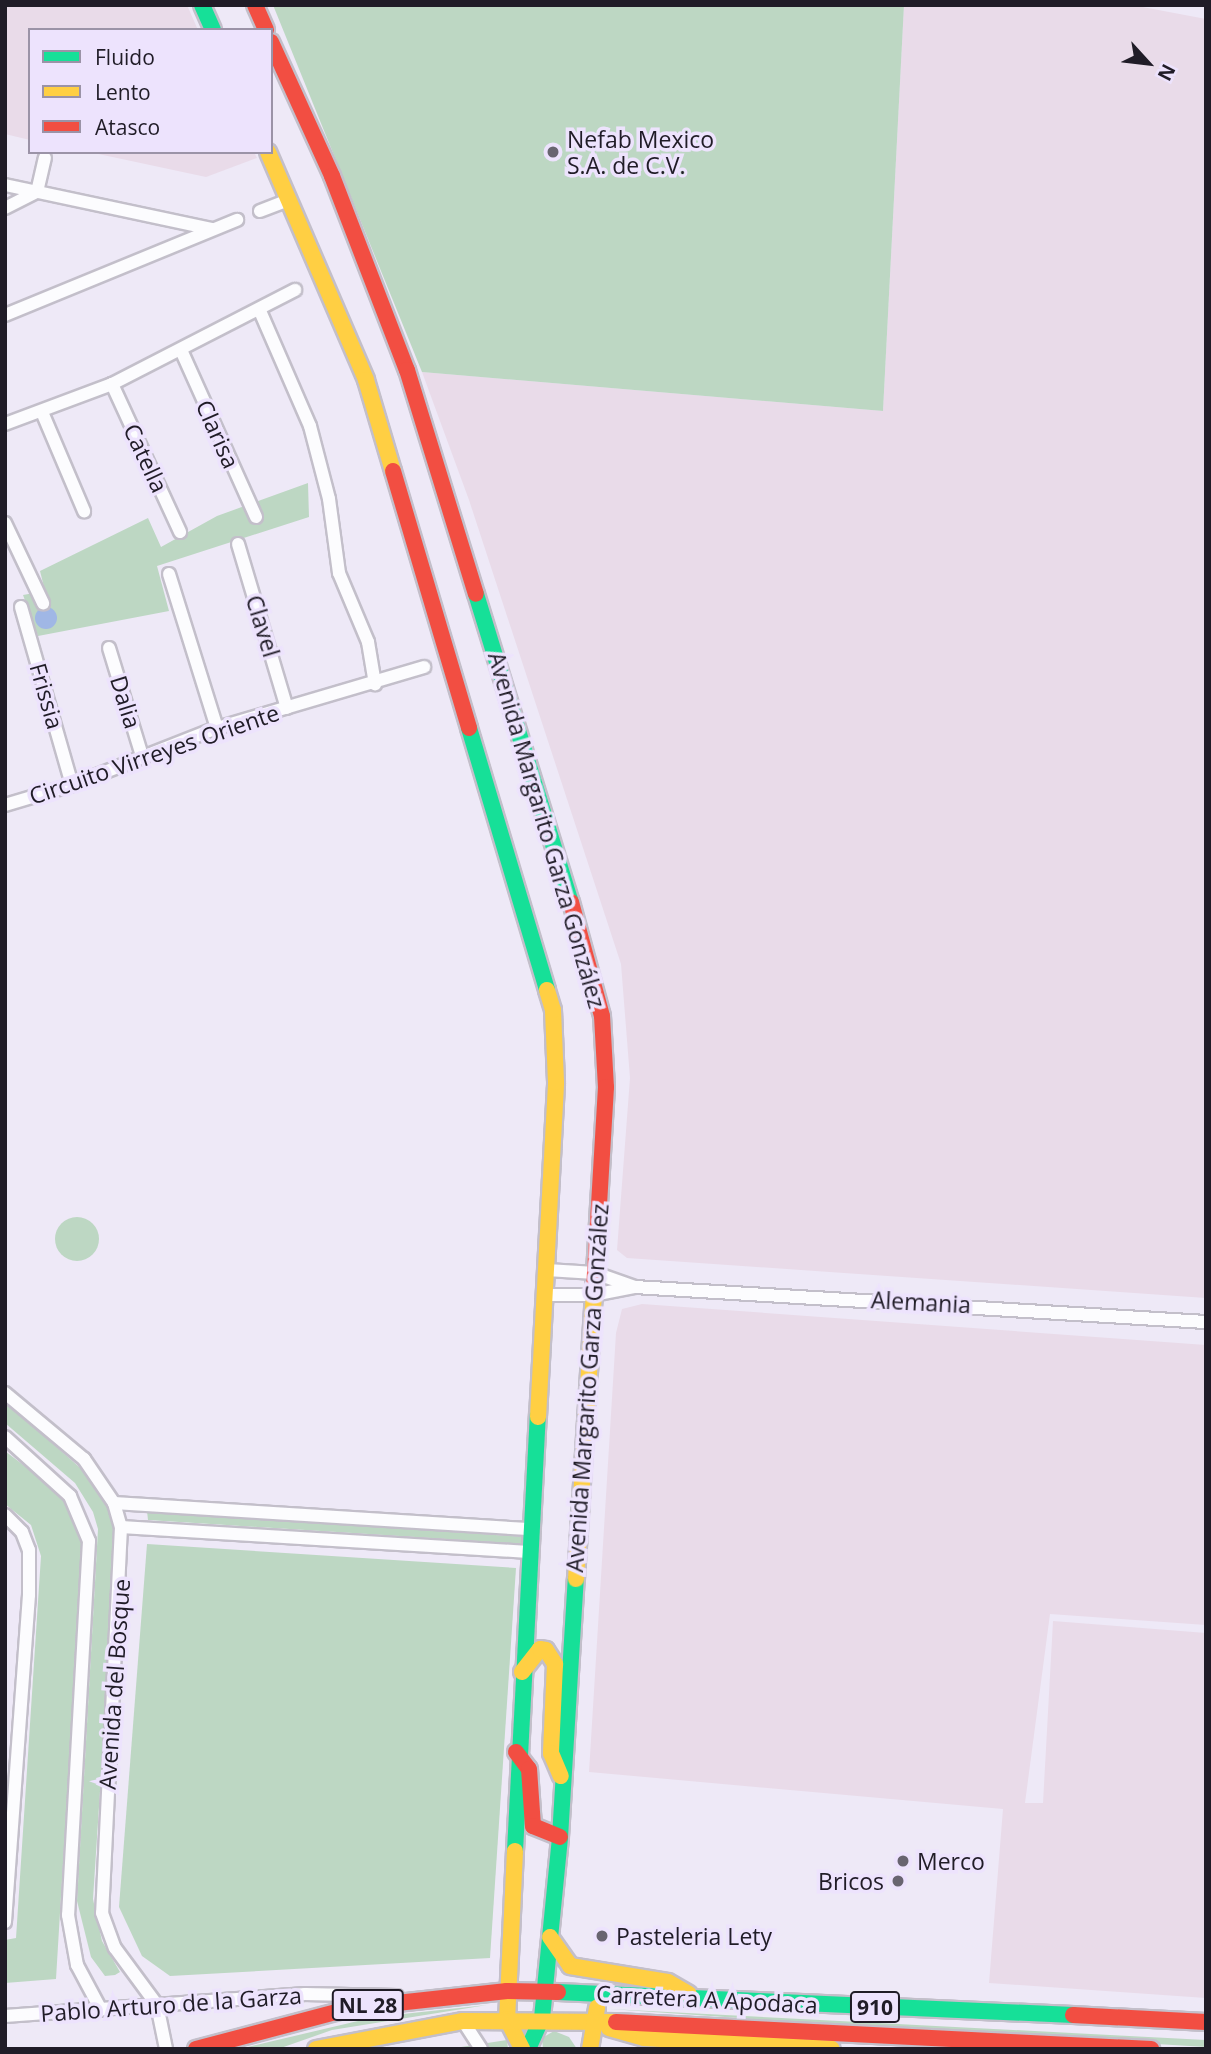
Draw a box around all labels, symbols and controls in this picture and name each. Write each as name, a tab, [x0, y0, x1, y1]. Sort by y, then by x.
legend	[28, 28, 273, 154]
north arrow	[1113, 28, 1183, 98]
text: Fluido	[95, 43, 155, 71]
text: N	[1152, 60, 1182, 85]
text: Lento	[95, 78, 151, 106]
text: Atasco	[95, 113, 160, 141]
place label: Nefab Mexico S.A. de C.V.	[567, 125, 714, 179]
marker: Nefab Mexico S.A. de C.V.	[545, 144, 561, 160]
street label: Clarisa	[191, 395, 245, 473]
street label: Catella	[118, 419, 174, 497]
street label: Clavel	[241, 592, 285, 660]
street label: Avenida Margarito Garza González	[483, 649, 611, 1011]
street label: Frissia	[24, 660, 70, 732]
street label: Dalia	[105, 672, 147, 732]
street label: Circuito Virreyes Oriente	[25, 698, 283, 810]
street label: Avenida Margarito Garza González	[560, 1203, 614, 1573]
street label: Alemania	[870, 1286, 972, 1318]
street label: Avenida del Bosque	[93, 1578, 135, 1790]
place label: Merco	[917, 1847, 985, 1875]
marker: Merco	[895, 1853, 911, 1869]
place label: Bricos	[818, 1867, 884, 1895]
marker: Bricos	[890, 1873, 906, 1889]
place label: Pasteleria Lety	[616, 1922, 772, 1950]
marker: Pasteleria Lety	[594, 1928, 610, 1944]
street label: Carretera A Apodaca	[595, 1979, 819, 2019]
street label: Pablo Arturo de la Garza	[39, 1981, 303, 2027]
road number: NL 28	[331, 1988, 405, 2022]
road number: 910	[849, 1990, 901, 2024]

